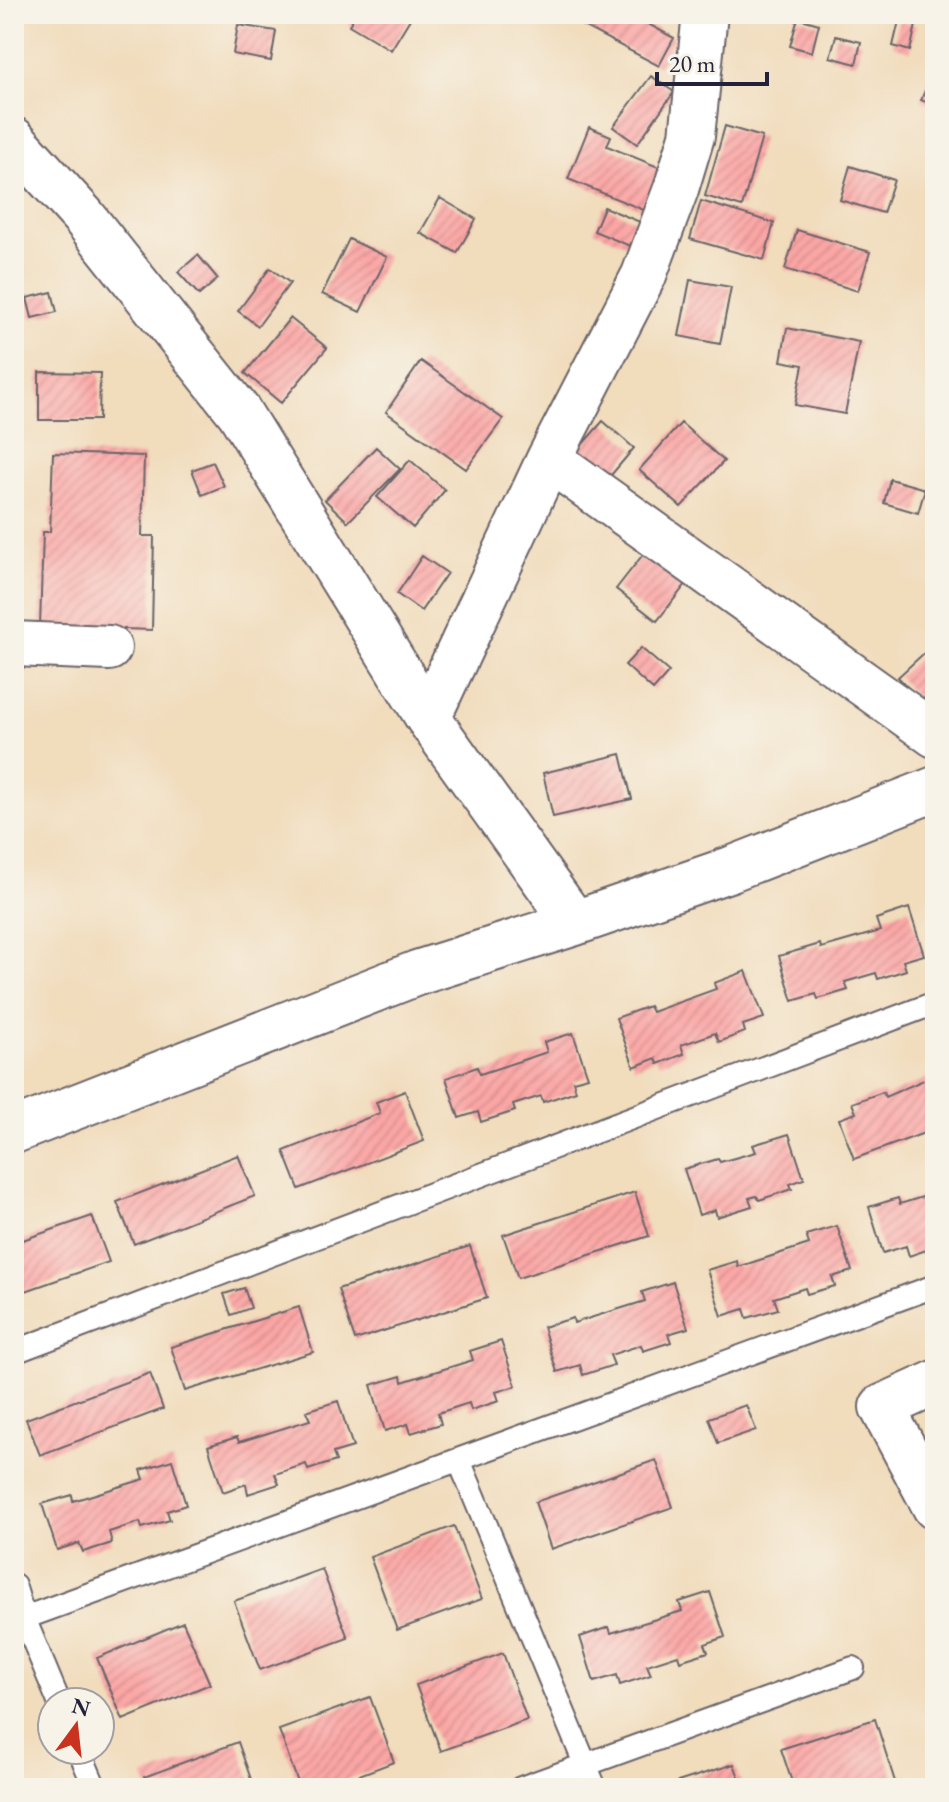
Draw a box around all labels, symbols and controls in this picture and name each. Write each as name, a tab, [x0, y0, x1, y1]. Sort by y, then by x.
scale bar	[657, 36, 767, 86]
text: 20 m	[669, 48, 716, 79]
north arrow	[36, 1686, 116, 1766]
text: N	[69, 1691, 94, 1724]

